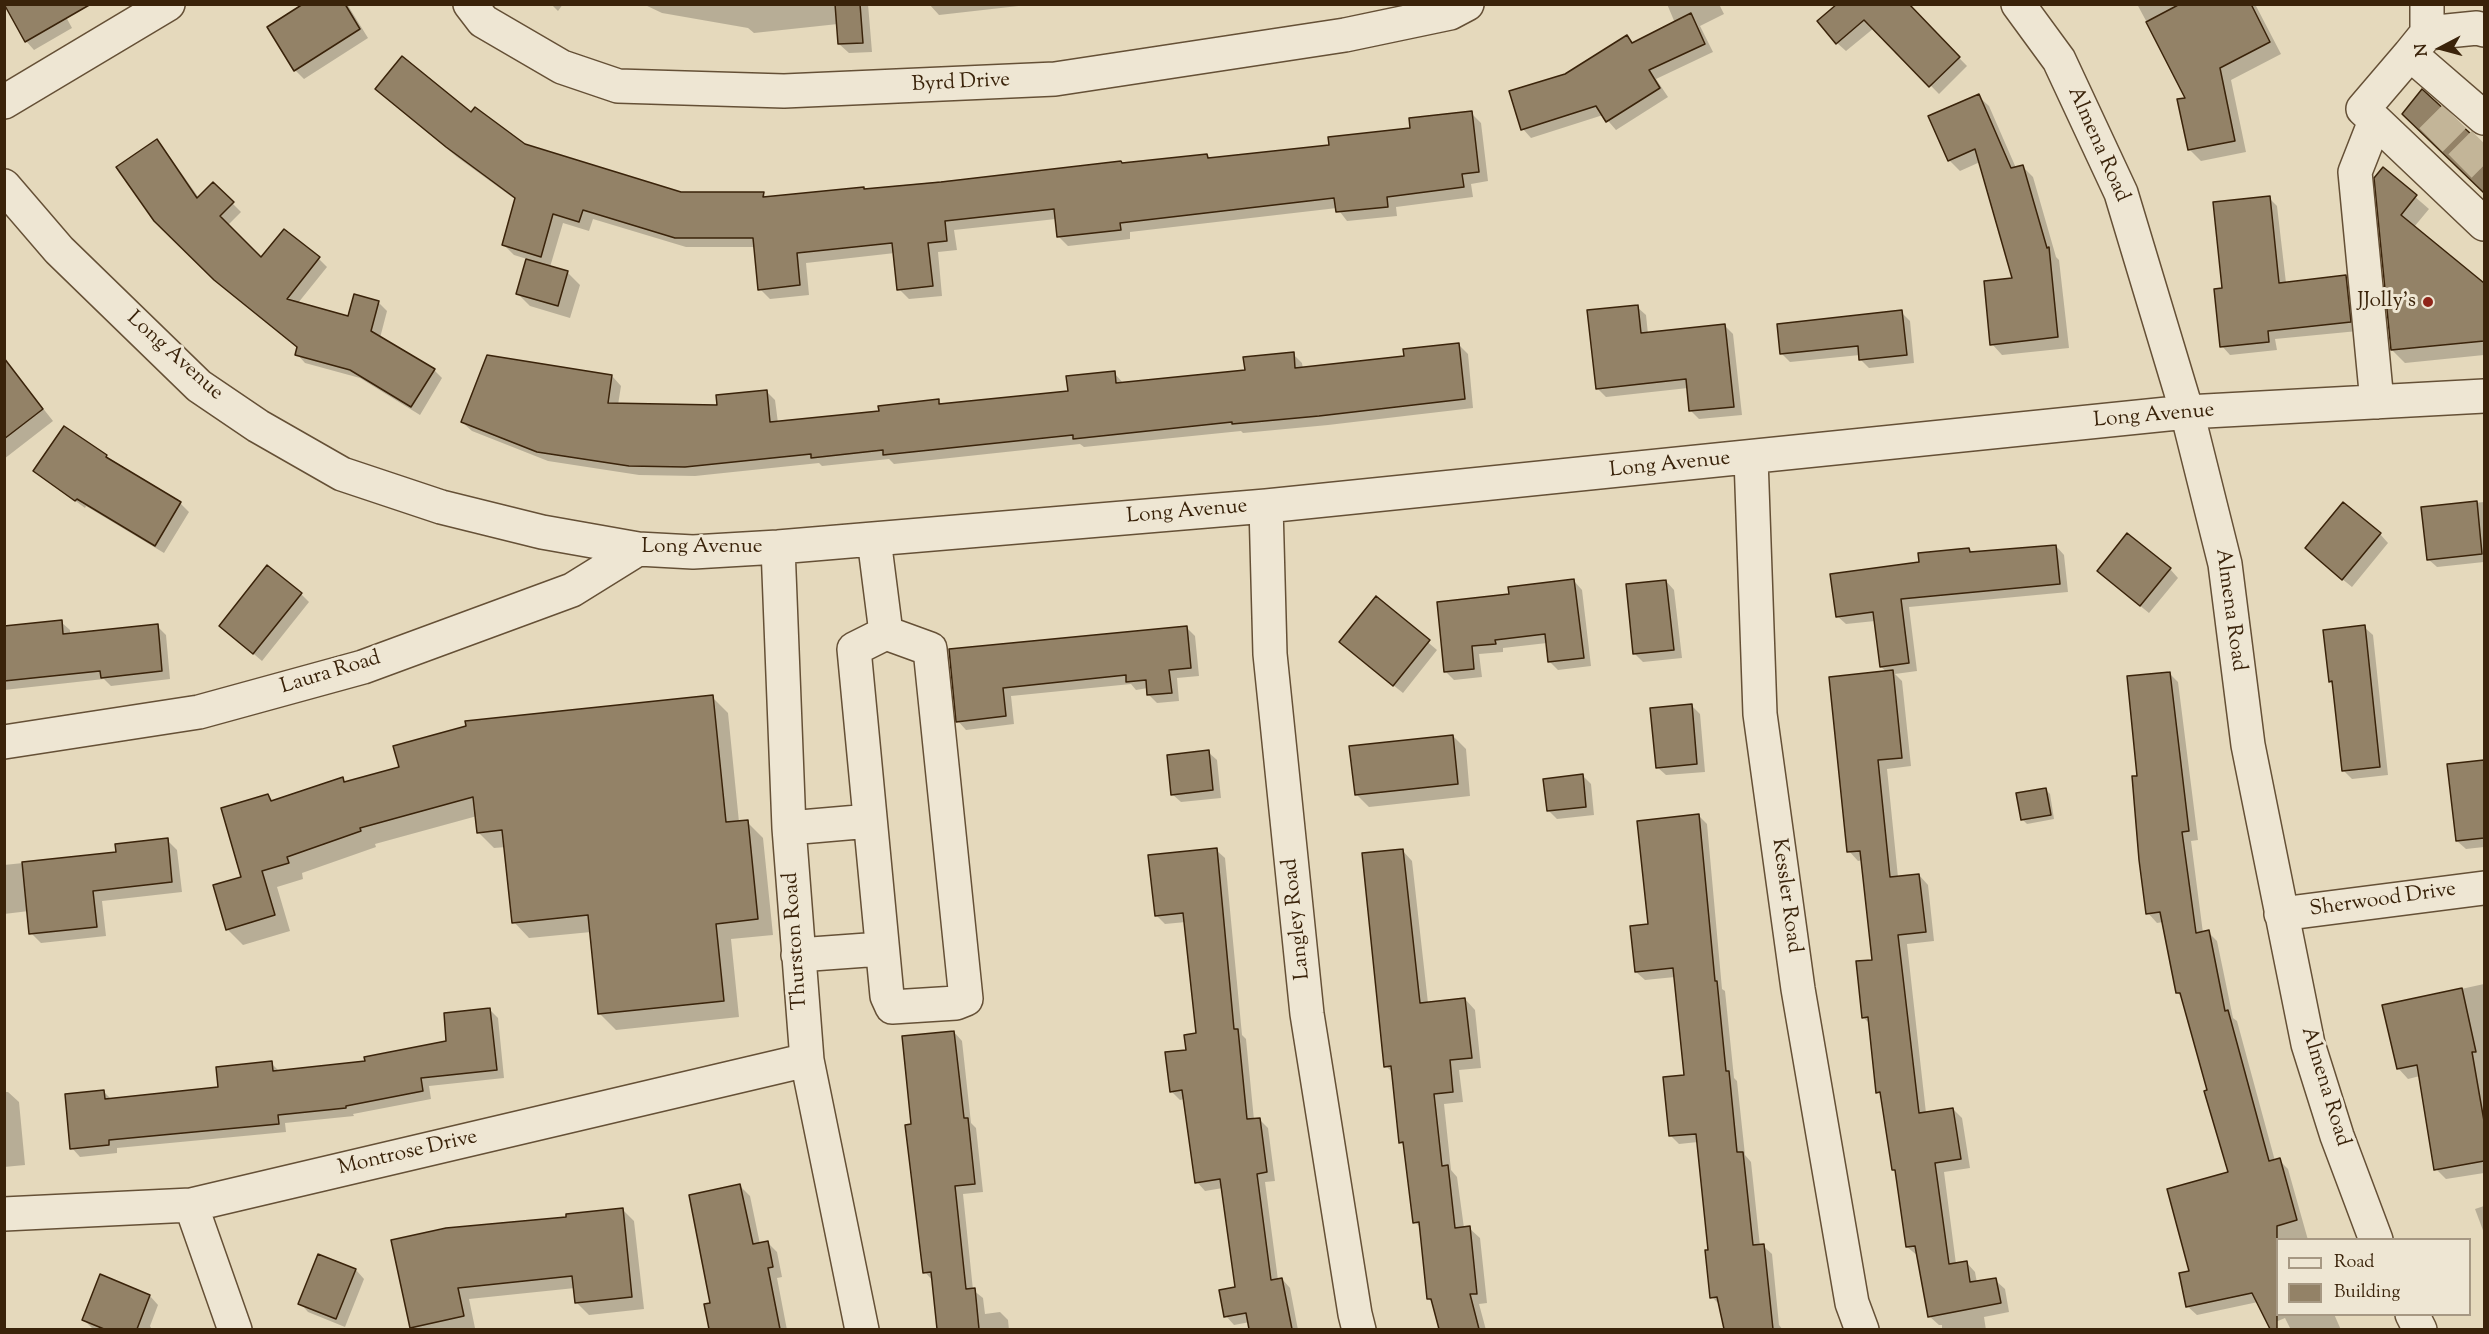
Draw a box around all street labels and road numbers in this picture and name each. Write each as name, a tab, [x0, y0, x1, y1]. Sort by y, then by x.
street label: Byrd Drive	[911, 69, 1011, 99]
street label: Almena Road	[2060, 83, 2134, 207]
street label: Long Avenue	[121, 307, 227, 407]
street label: Long Avenue	[2093, 399, 2215, 435]
street label: Long Avenue	[1608, 447, 1732, 485]
street label: Long Avenue	[1126, 495, 1248, 531]
street label: Long Avenue	[641, 535, 763, 561]
street label: Almena Road	[2208, 547, 2250, 673]
street label: Laura Road	[278, 647, 384, 701]
street label: Kessler Road	[1764, 837, 1806, 955]
street label: Langley Road	[1279, 857, 1317, 981]
street label: Thurston Road	[780, 871, 814, 1011]
street label: Sherwood Drive	[2308, 878, 2458, 924]
street label: Almena Road	[2294, 1024, 2354, 1150]
street label: Montrose Drive	[336, 1126, 480, 1182]

